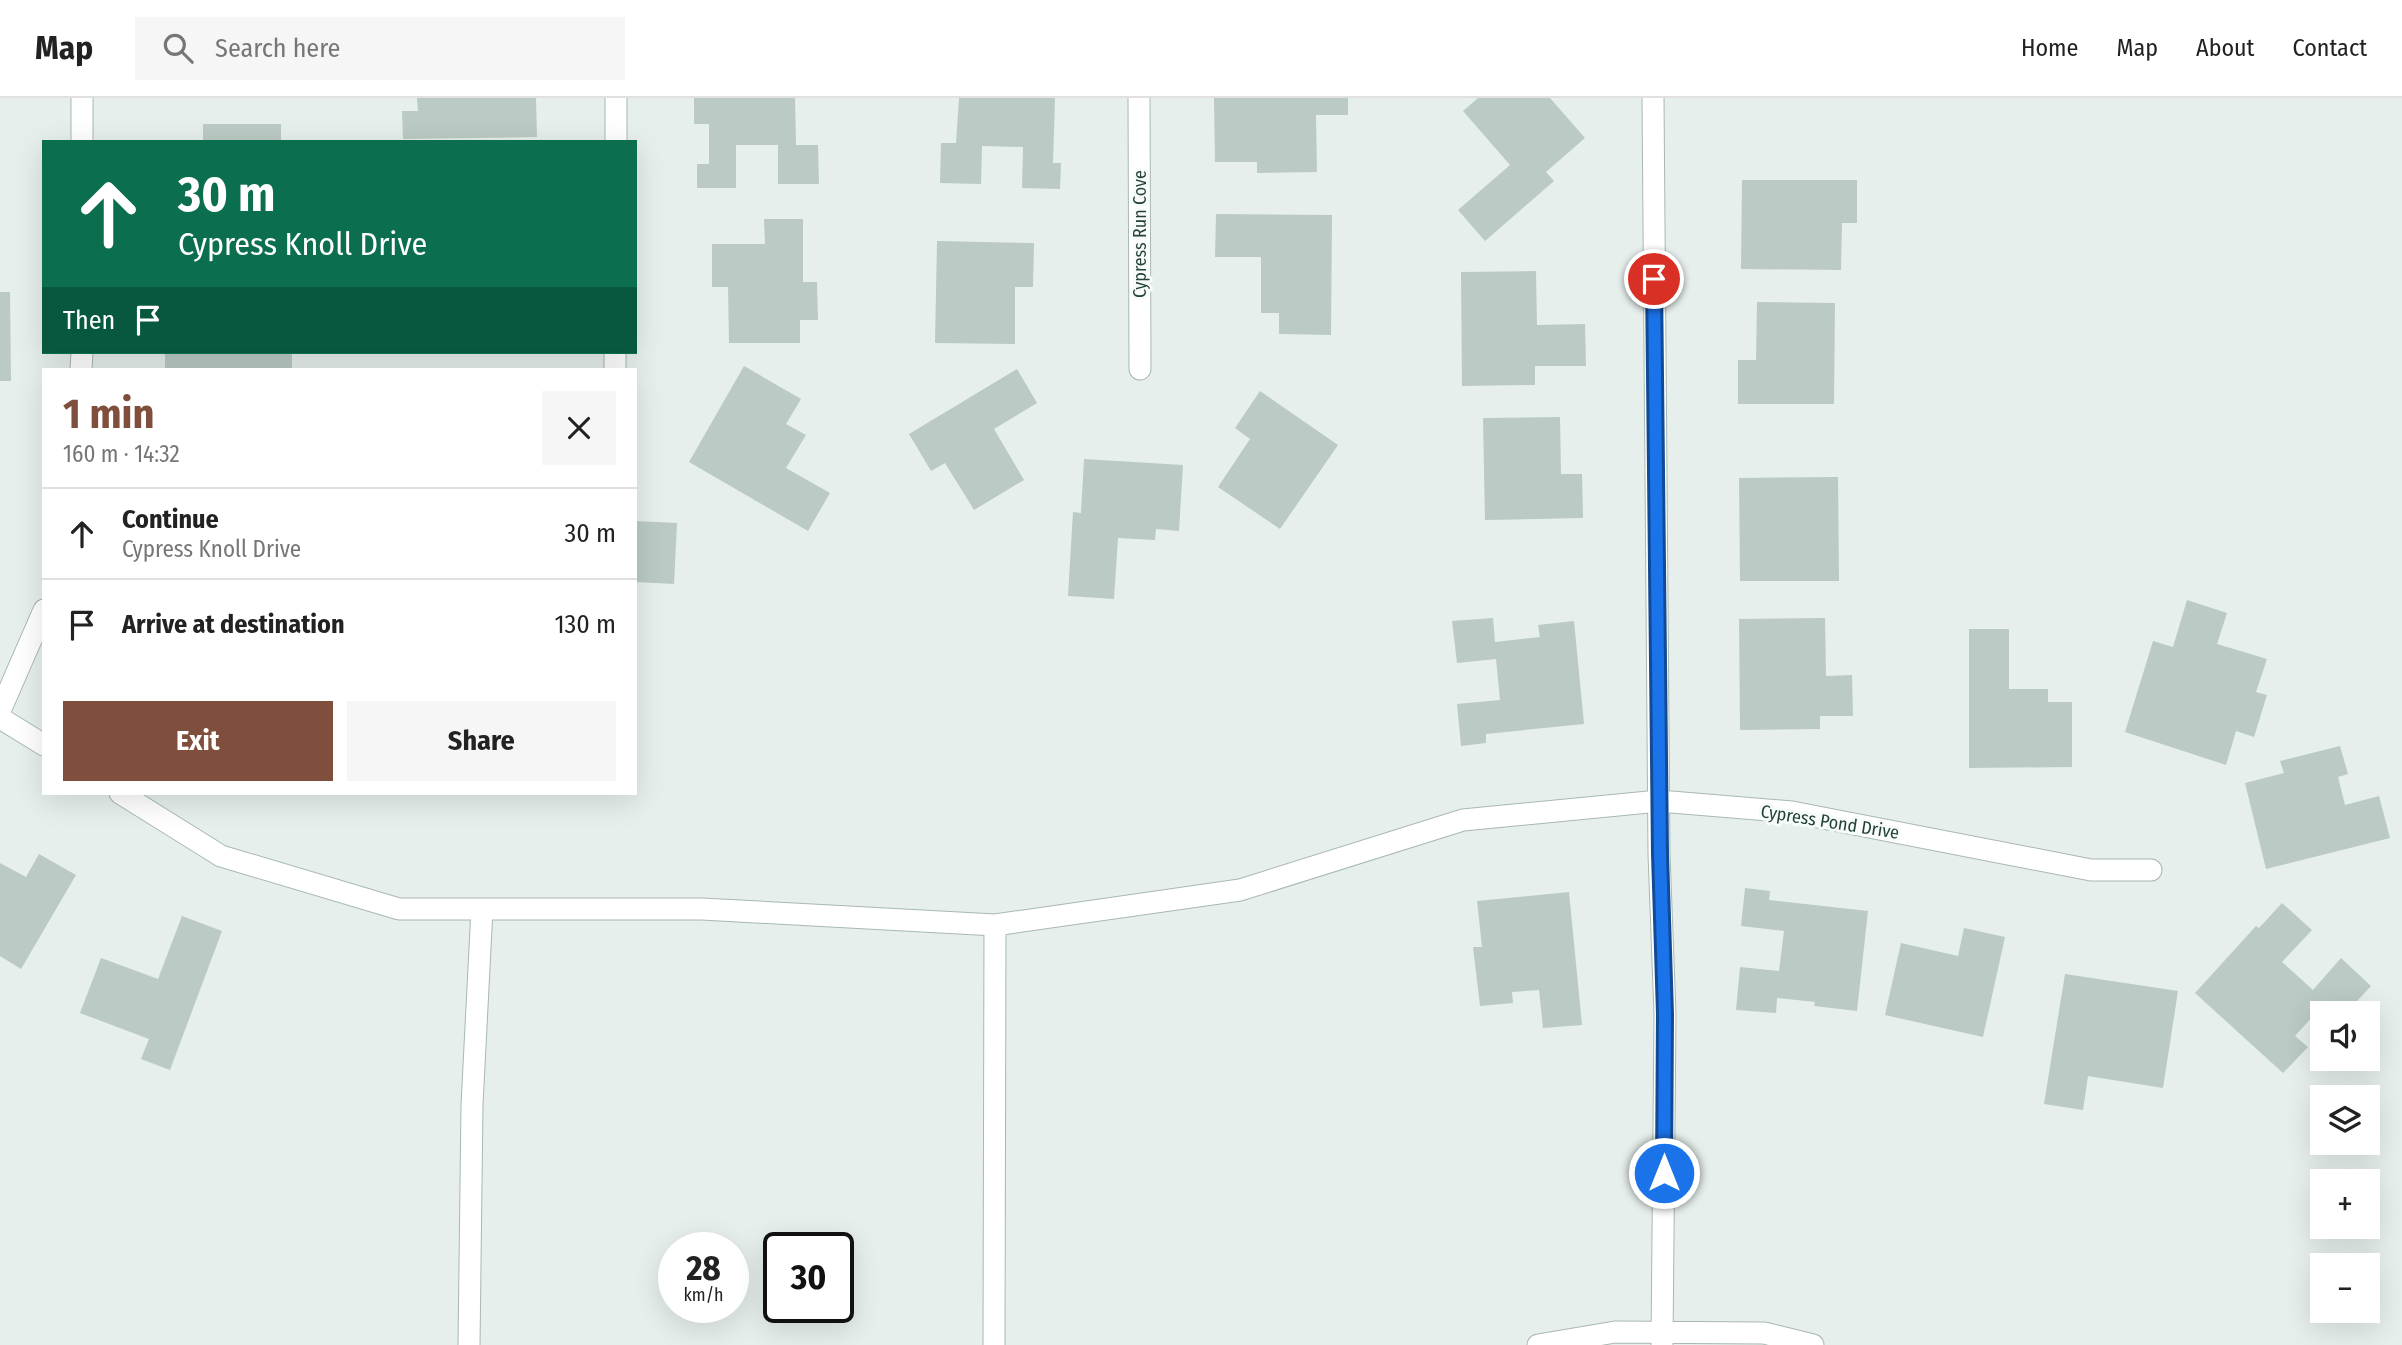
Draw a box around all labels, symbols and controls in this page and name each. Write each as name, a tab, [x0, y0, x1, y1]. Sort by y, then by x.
search box	[135, 17, 625, 80]
text: Map	[35, 28, 93, 68]
icon: search	[159, 29, 197, 67]
text: Search here	[215, 33, 340, 64]
text: Home	[2021, 34, 2078, 62]
text: Map	[2116, 34, 2158, 62]
text: About	[2196, 34, 2254, 62]
text: Contact	[2292, 34, 2367, 62]
text: 30 m	[178, 165, 276, 224]
icon: ahead	[63, 168, 154, 259]
street label: Cypress Run Cove	[1129, 170, 1151, 298]
text: Cypress Knoll Drive	[178, 225, 427, 263]
pin	[1624, 249, 1684, 309]
icon: arrive	[1635, 260, 1673, 298]
icon: arrive	[129, 301, 167, 339]
text: Then	[63, 305, 115, 336]
text: 1 min	[63, 389, 154, 439]
button: close	[542, 391, 616, 465]
text: 160 m · 14:32	[63, 440, 180, 468]
text: Continue	[122, 504, 219, 535]
icon: ahead	[63, 515, 101, 553]
text: 30 m	[565, 518, 616, 549]
text: Cypress Knoll Drive	[122, 535, 301, 563]
icon: arrive	[63, 606, 101, 644]
text: Arrive at destination	[122, 609, 345, 640]
text: 130 m	[554, 609, 616, 640]
button: Exit	[63, 701, 333, 781]
button: Share	[347, 701, 616, 781]
street label: Cypress Pond Drive	[1759, 800, 1901, 844]
map controls	[2310, 1001, 2380, 1323]
button: sound	[2310, 1001, 2380, 1071]
button: layers	[2310, 1085, 2380, 1155]
position arrow	[1627, 1136, 1701, 1210]
button: +	[2310, 1169, 2380, 1239]
speed limit sign: 30	[763, 1232, 854, 1323]
text: 28	[686, 1247, 721, 1289]
button: −	[2310, 1253, 2380, 1323]
text: km/h	[683, 1284, 724, 1306]

